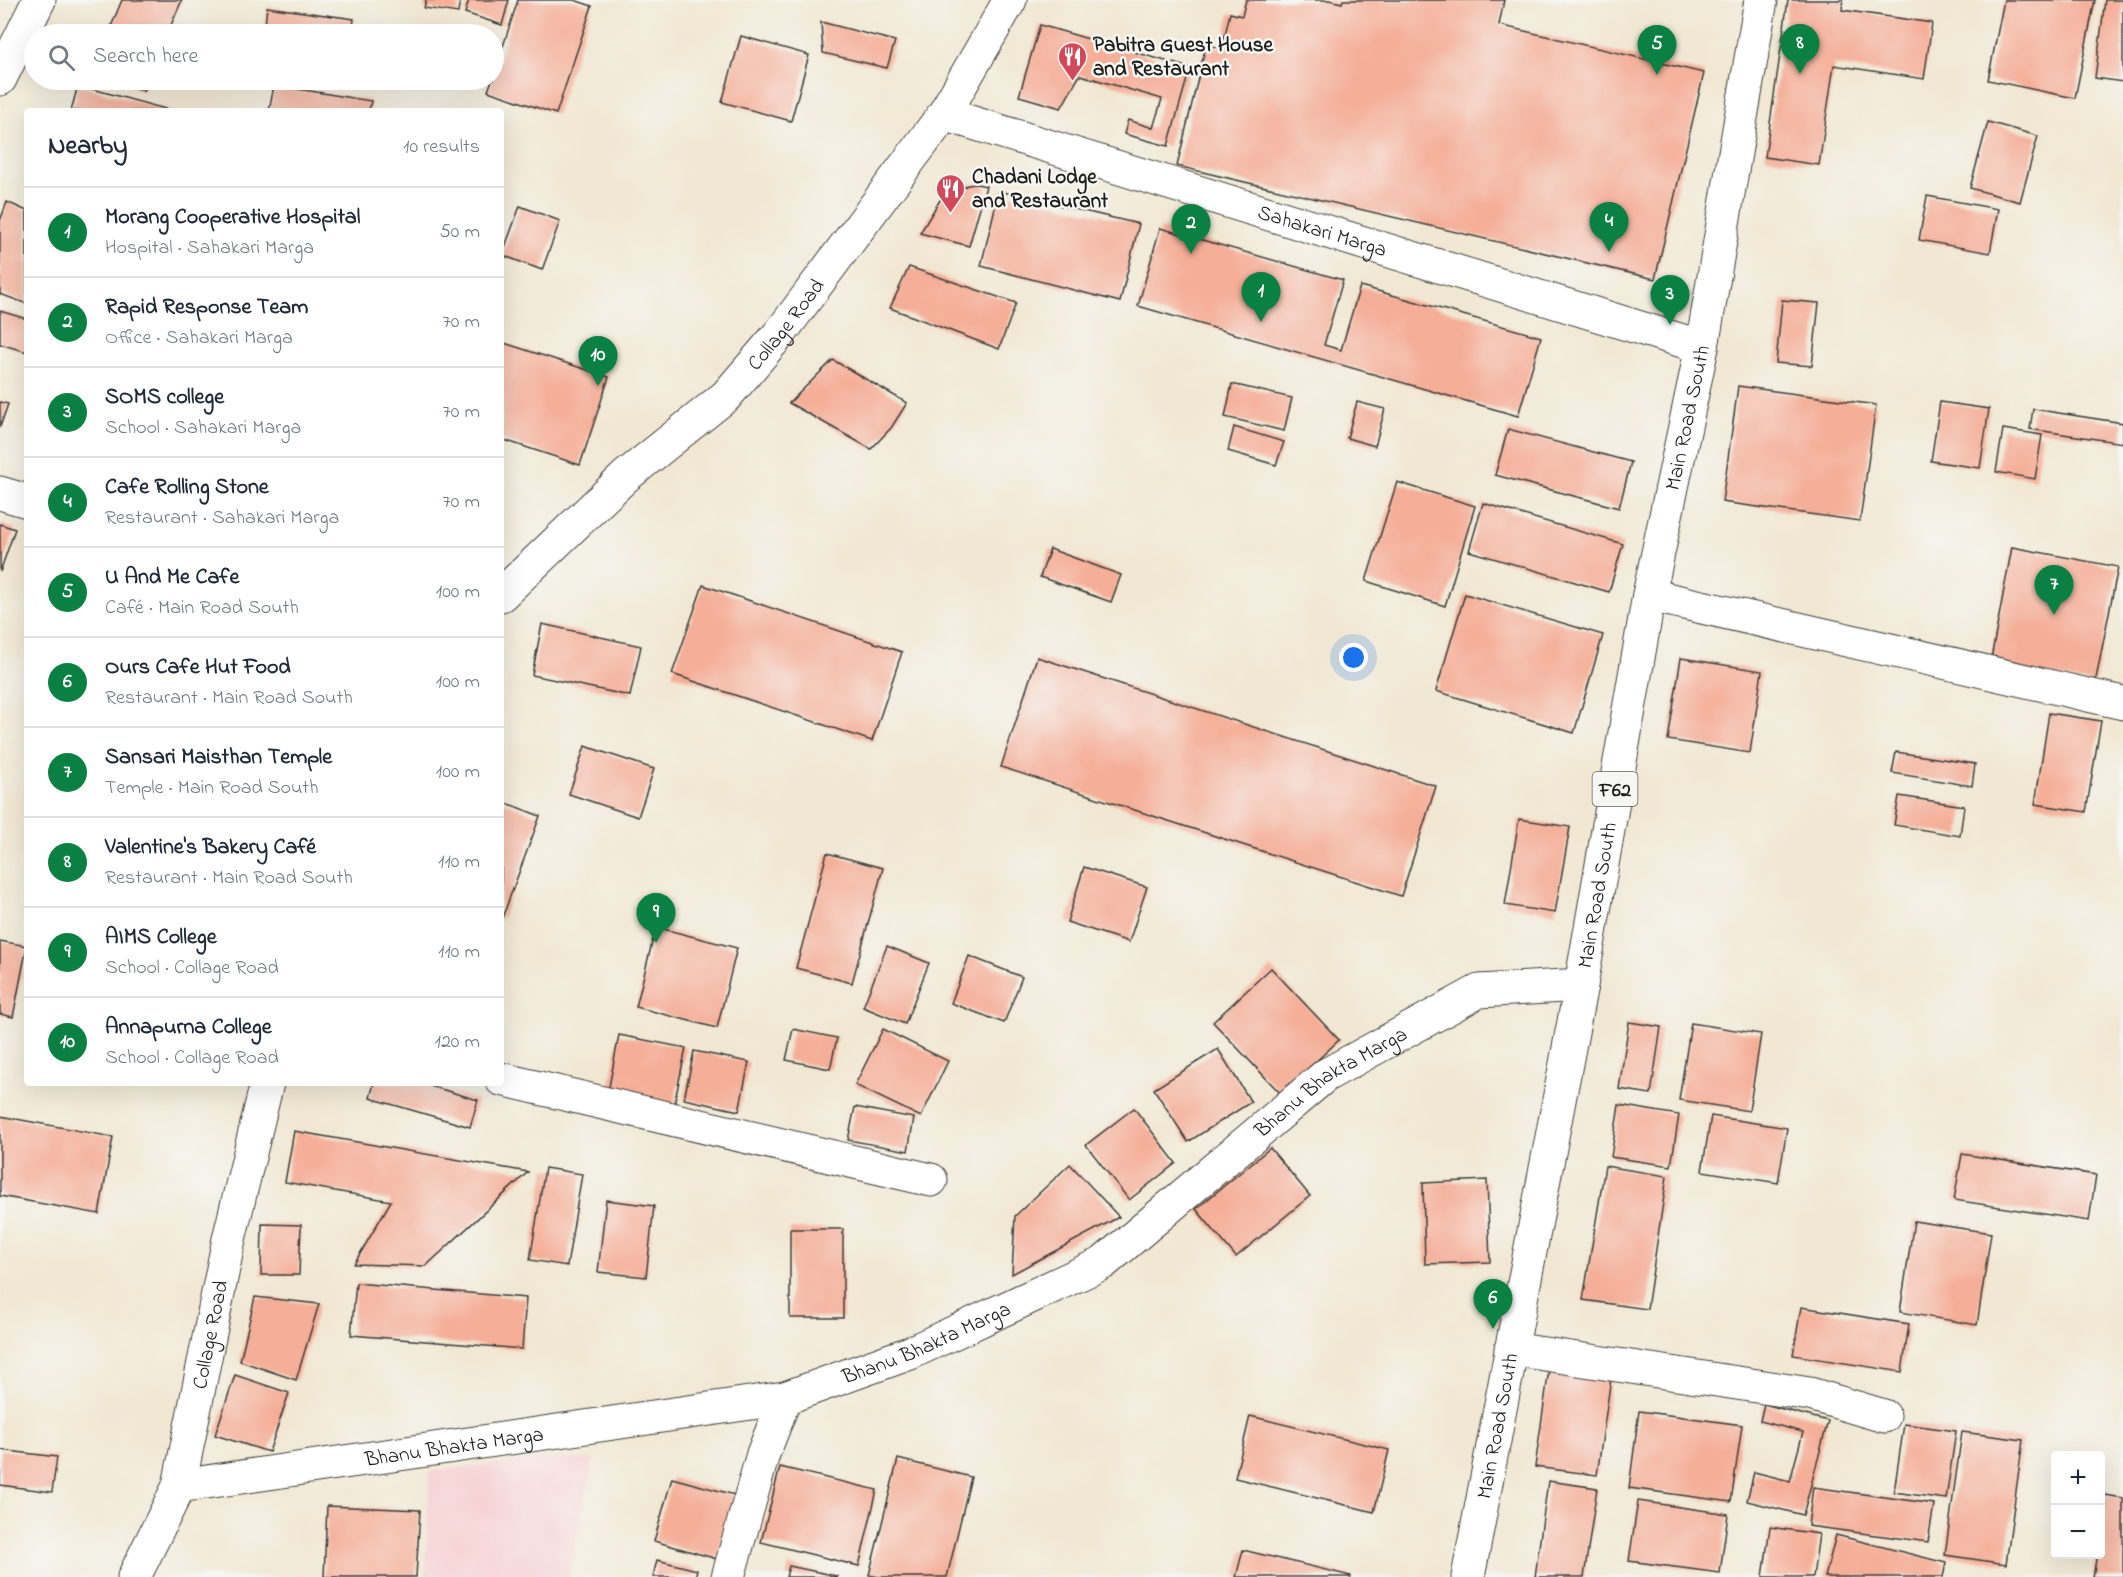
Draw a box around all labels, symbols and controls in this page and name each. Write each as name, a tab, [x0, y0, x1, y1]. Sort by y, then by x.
search box	[24, 24, 504, 90]
pin: 8	[1780, 25, 1820, 74]
pin: 5	[1638, 26, 1676, 75]
place label: Pabitra Guest House and Restaurant	[1093, 31, 1274, 85]
restaurant icon: Pabitra Guest House and Restaurant	[1056, 40, 1088, 82]
icon: search	[45, 41, 78, 74]
text: Search here	[93, 41, 198, 73]
text: Nearby	[48, 128, 127, 166]
text: 10 results	[403, 133, 480, 162]
place label: Chadani Lodge and Restaurant	[972, 163, 1109, 217]
restaurant icon: Chadani Lodge and Restaurant	[935, 172, 967, 214]
street label: Sahakari Marga	[1254, 198, 1390, 266]
text: Morang Cooperative Hospital	[105, 202, 360, 234]
pin: 4	[1590, 202, 1628, 252]
pin: 2	[1172, 204, 1210, 254]
text: 1	[64, 218, 71, 247]
text: 50 m	[439, 218, 480, 247]
text: Hospital · Sahakari Marga	[105, 234, 314, 263]
pin: 1	[1242, 272, 1280, 322]
street label: Collage Road	[741, 273, 833, 378]
pin: 3	[1650, 276, 1690, 325]
text: Rapid Response Team	[105, 292, 308, 324]
text: 2	[63, 308, 72, 337]
text: 70 m	[443, 308, 480, 337]
text: Office · Sahakari Marga	[105, 324, 293, 353]
pin: 10	[578, 336, 618, 386]
street label: Main Road South	[1659, 343, 1719, 493]
text: SOMS college	[105, 382, 224, 414]
text: 3	[63, 398, 72, 427]
text: 70 m	[443, 398, 480, 427]
text: School · Sahakari Marga	[105, 414, 301, 443]
text: Cafe Rolling Stone	[105, 472, 269, 504]
text: 4	[63, 488, 72, 517]
text: 70 m	[443, 488, 480, 517]
text: Restaurant · Sahakari Marga	[105, 504, 339, 533]
text: U And Me Cafe	[105, 562, 239, 594]
pin: 7	[2034, 566, 2074, 615]
text: 5	[62, 578, 73, 607]
text: 100 m	[436, 578, 480, 607]
text: Café · Main Road South	[105, 594, 299, 623]
your location	[1339, 643, 1368, 672]
text: Ours Cafe Hut Food	[105, 652, 291, 684]
text: 6	[63, 668, 72, 697]
text: 100 m	[436, 668, 480, 697]
text: Restaurant · Main Road South	[105, 684, 353, 713]
text: Sansari Maisthan Temple	[105, 742, 332, 774]
text: 7	[63, 758, 72, 787]
text: 100 m	[436, 758, 480, 787]
road number: F62	[1592, 772, 1638, 806]
text: Temple · Main Road South	[105, 774, 319, 803]
street label: Main Road South	[1571, 820, 1626, 971]
text: Valentine's Bakery Café	[105, 832, 316, 864]
text: 8	[64, 848, 71, 877]
text: 110 m	[438, 848, 480, 877]
text: Restaurant · Main Road South	[105, 864, 353, 893]
pin: 9	[636, 894, 676, 943]
text: AIMS College	[105, 922, 217, 954]
text: 9	[64, 938, 71, 967]
text: 110 m	[438, 938, 480, 967]
text: School · Collage Road	[105, 954, 279, 983]
text: Annapurna College	[105, 1012, 272, 1044]
street label: Bhanu Bhakta Marga	[1248, 1020, 1413, 1147]
text: 10	[60, 1028, 75, 1057]
text: 120 m	[435, 1028, 480, 1057]
text: School · Collage Road	[105, 1044, 279, 1073]
street label: Collage Road	[186, 1278, 237, 1392]
pin: 6	[1474, 1280, 1512, 1329]
street label: Bhanu Bhakta Marga	[838, 1295, 1016, 1393]
street label: Main Road South	[1470, 1351, 1527, 1502]
street label: Bhanu Bhakta Marga	[362, 1420, 546, 1476]
map controls	[2051, 1451, 2105, 1559]
button: +	[2051, 1451, 2105, 1505]
button: −	[2051, 1505, 2105, 1559]

